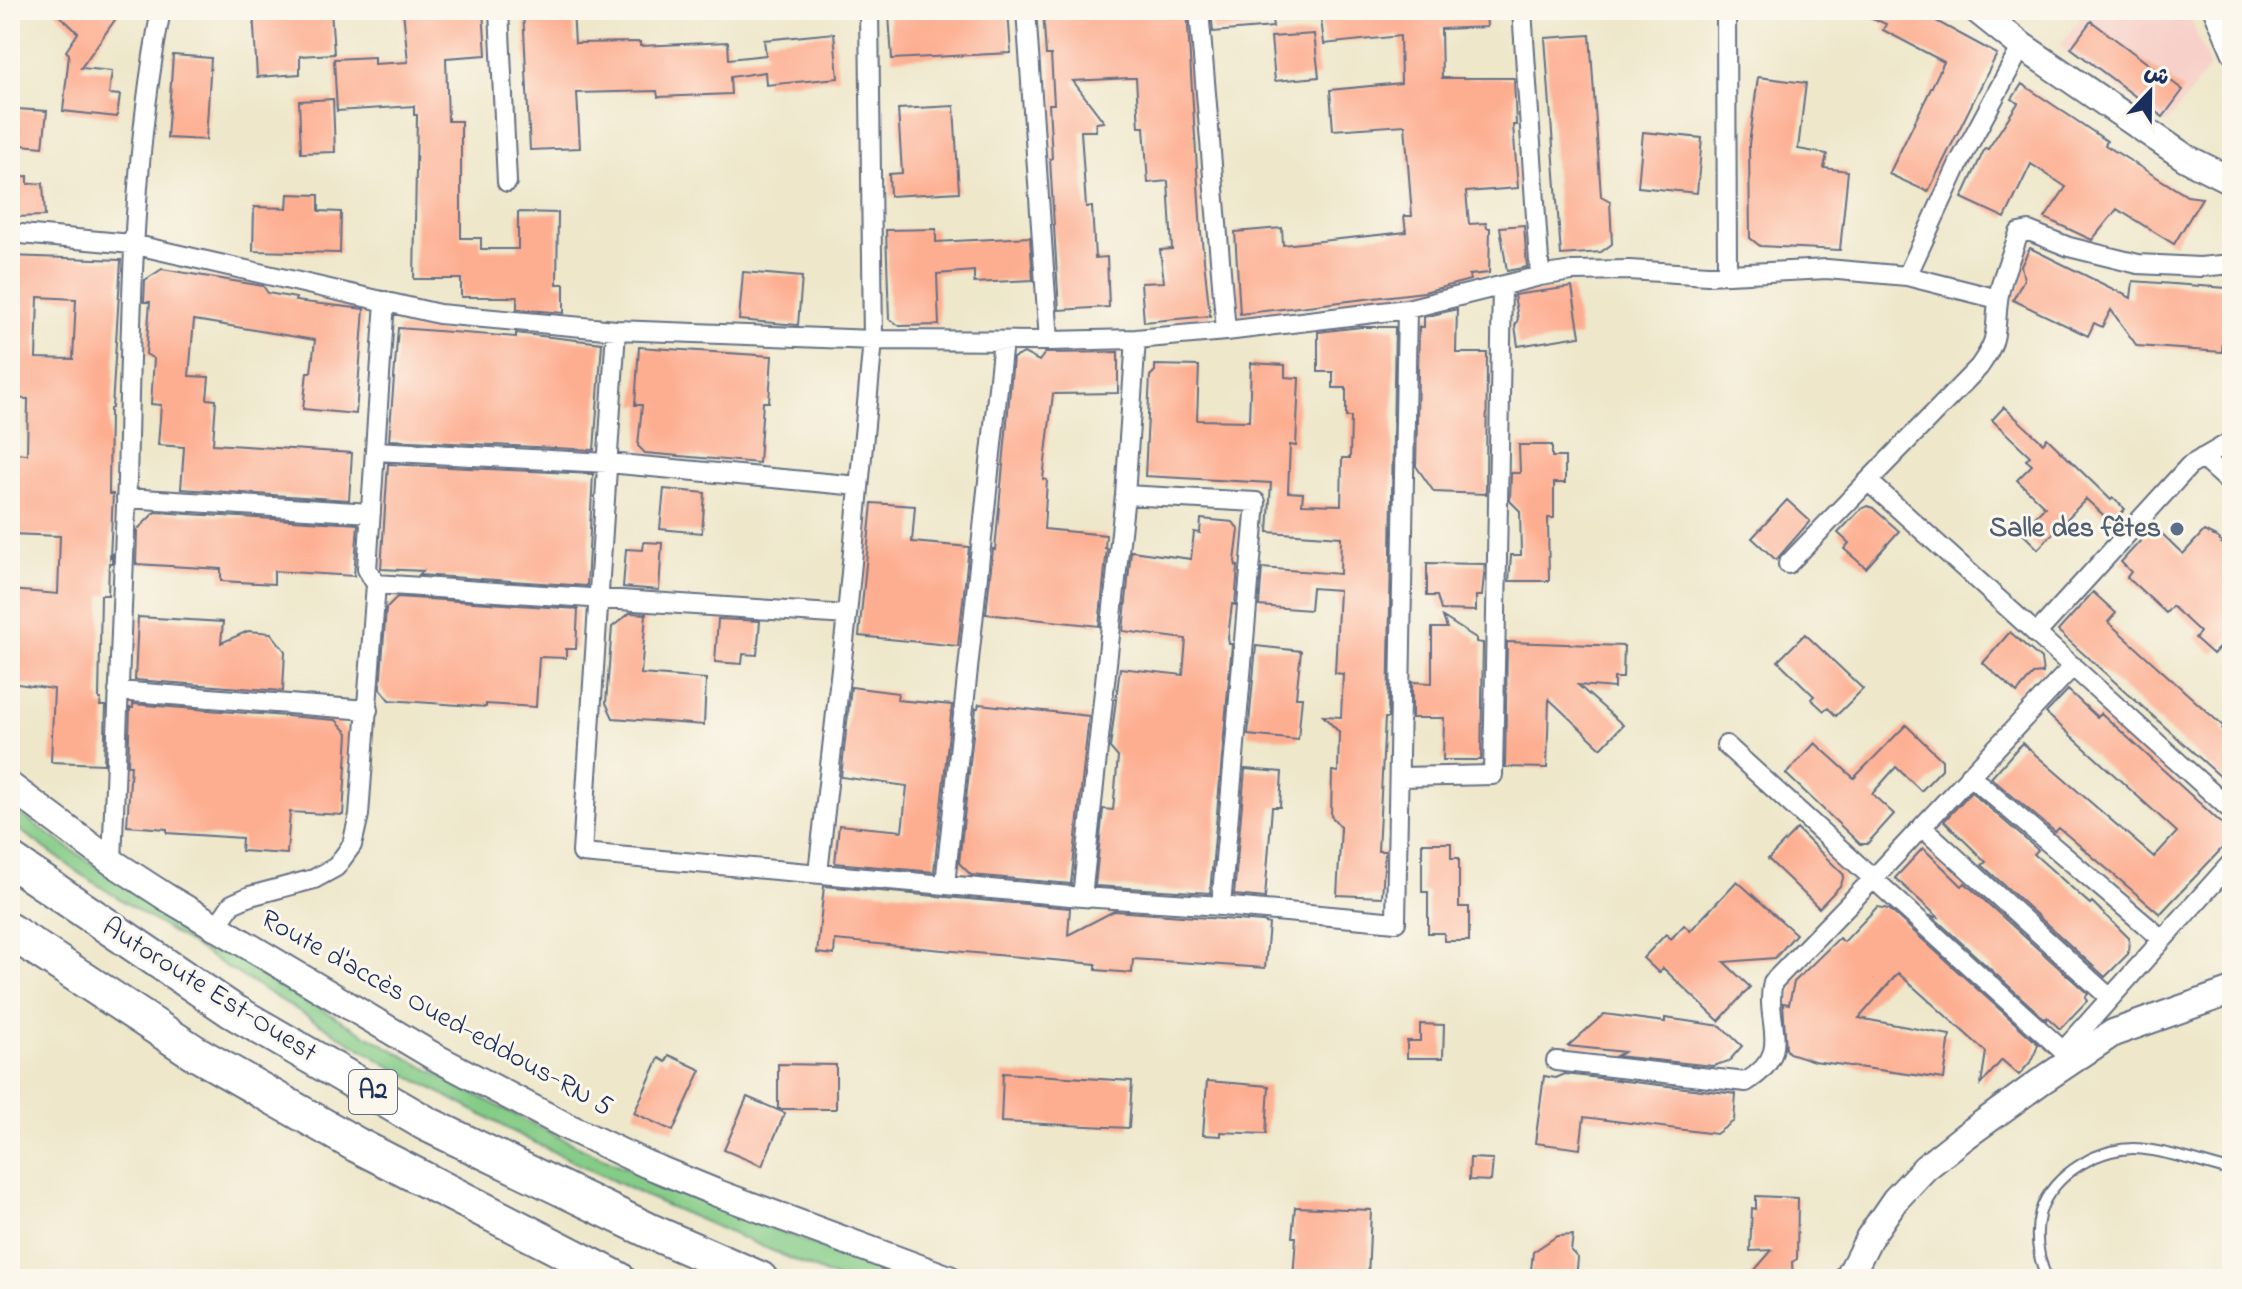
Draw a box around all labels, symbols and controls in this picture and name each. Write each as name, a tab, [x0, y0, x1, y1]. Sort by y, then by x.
north arrow	[2110, 52, 2190, 132]
text: ش	[2139, 57, 2174, 96]
place label: Salle des fêtes	[1989, 509, 2161, 550]
marker: Salle des fêtes	[2168, 520, 2186, 538]
street label: Route d'accès Oued-eddous-RN 5	[252, 900, 620, 1128]
street label: Autoroute Est-Ouest	[93, 908, 325, 1074]
road number: A2	[349, 1070, 397, 1114]

